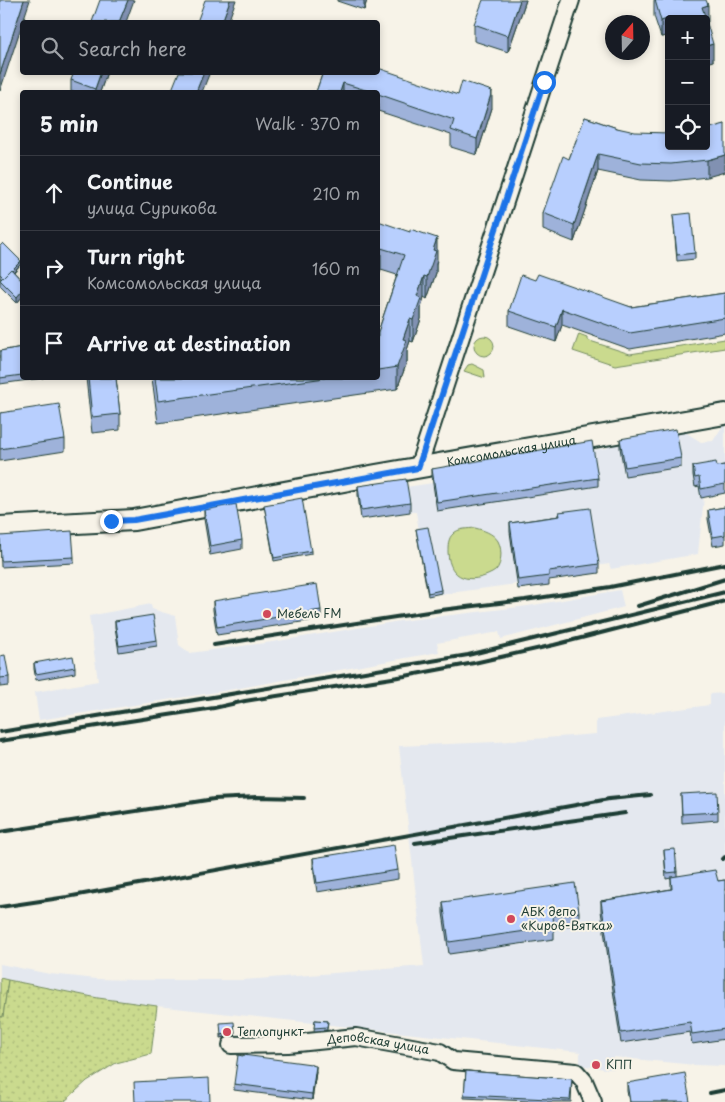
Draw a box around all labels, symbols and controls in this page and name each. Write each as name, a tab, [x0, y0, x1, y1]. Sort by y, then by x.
north arrow	[605, 15, 650, 60]
map controls	[665, 15, 710, 150]
button: +	[665, 15, 710, 60]
search box	[20, 20, 380, 75]
icon: search	[38, 34, 66, 62]
text: Search here	[78, 34, 187, 62]
button: −	[665, 60, 710, 105]
route start	[533, 71, 556, 94]
button: locate	[665, 105, 710, 150]
text: 5 min	[40, 107, 98, 139]
text: Walk · 370 m	[255, 111, 360, 135]
text: Continue	[87, 167, 173, 195]
icon: ahead	[40, 179, 68, 207]
text: 210 m	[312, 181, 360, 205]
text: улица Сурикова	[87, 195, 217, 219]
text: Turn right	[87, 242, 185, 270]
icon: right	[40, 254, 68, 282]
text: 160 m	[312, 256, 360, 280]
text: Комсомольская улица	[87, 270, 261, 294]
icon: arrive	[40, 329, 68, 357]
text: Arrive at destination	[87, 329, 291, 357]
street label: Комсомольская улица	[445, 430, 578, 470]
route end	[100, 510, 123, 533]
place label: Мебель FM	[277, 604, 342, 622]
marker: Мебель FM	[261, 608, 273, 620]
place label: АБК депо «Киров-Вятка»	[521, 902, 613, 934]
marker: АБК депо «Киров-Вятка»	[505, 913, 517, 925]
place label: Теплопункт	[237, 1022, 304, 1040]
marker: Теплопункт	[221, 1026, 233, 1038]
street label: Деповская улица	[325, 1027, 431, 1058]
place label: КПП	[606, 1055, 632, 1073]
marker: КПП	[590, 1059, 602, 1071]

